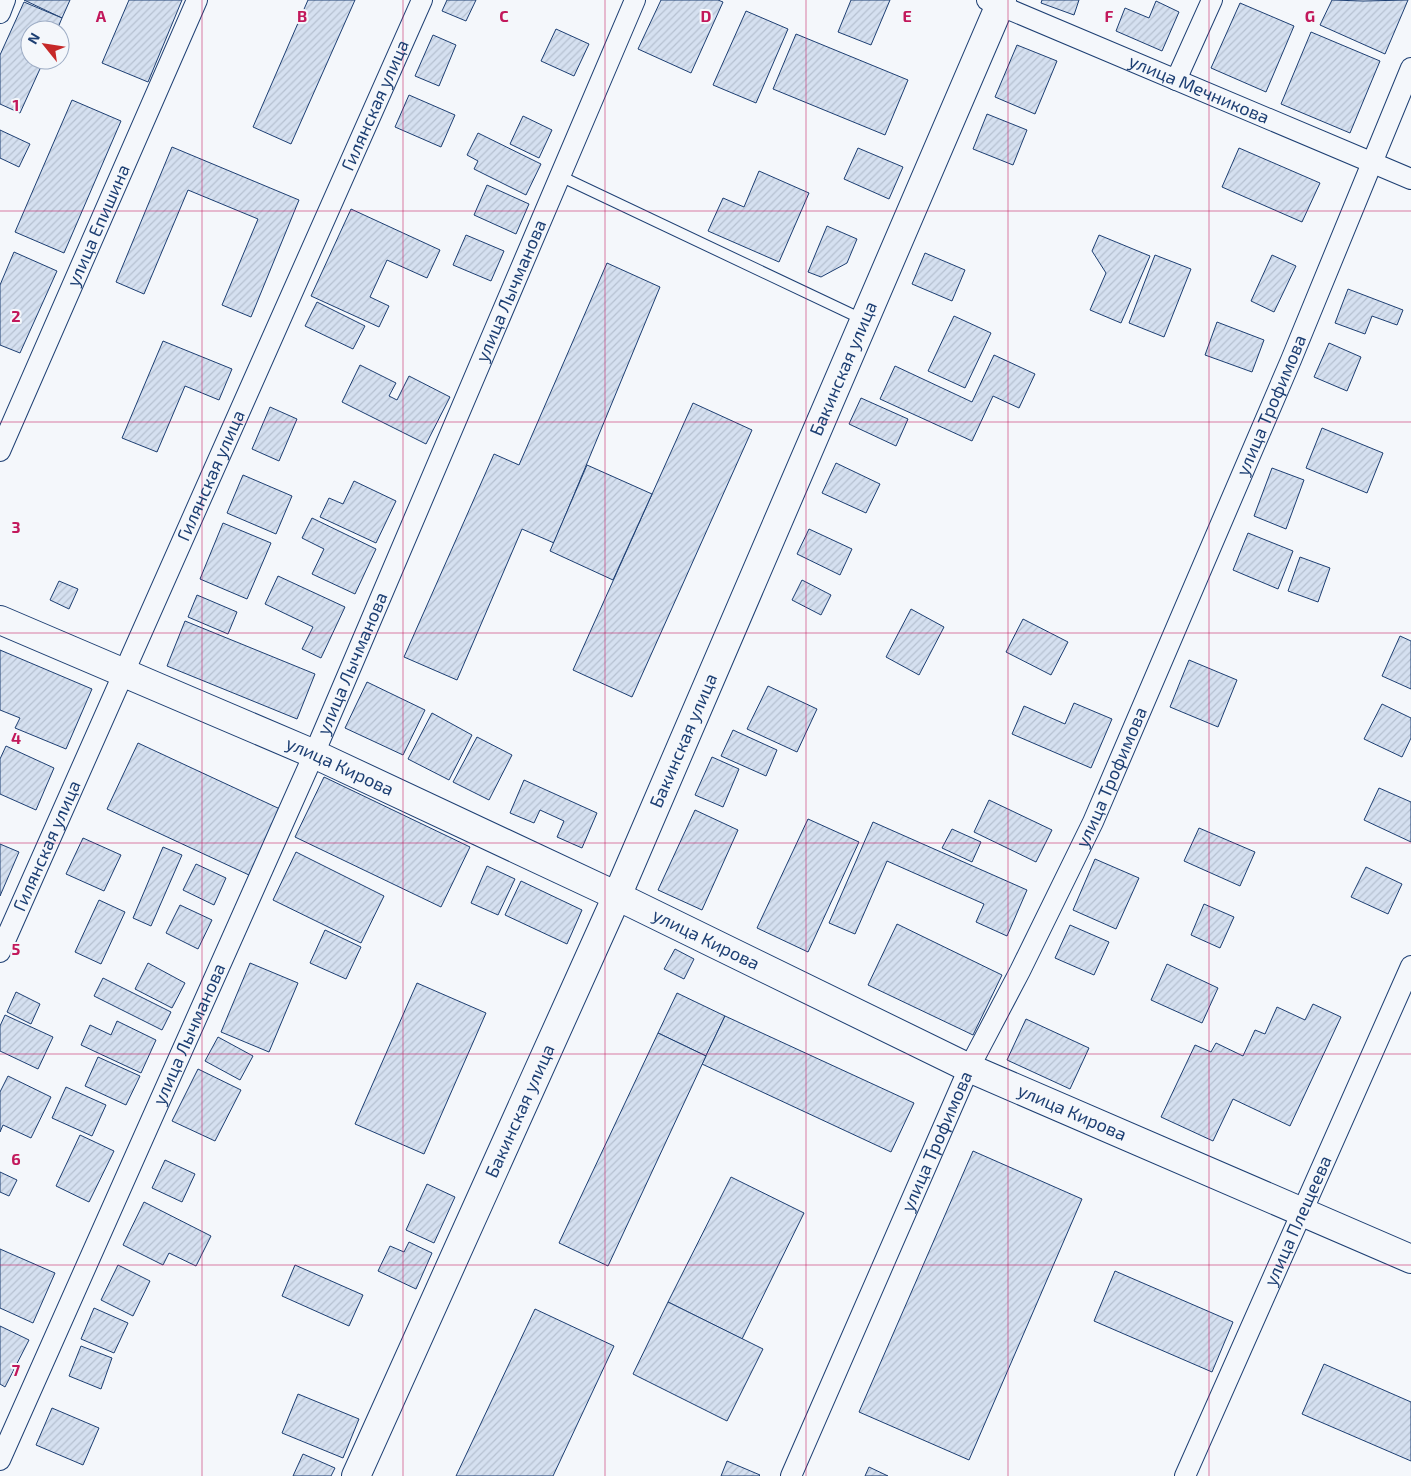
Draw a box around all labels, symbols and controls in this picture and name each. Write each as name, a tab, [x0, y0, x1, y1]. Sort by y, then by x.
text: A	[96, 6, 107, 25]
text: B	[297, 6, 307, 25]
text: C	[499, 6, 509, 25]
text: D	[701, 6, 712, 25]
text: E	[902, 6, 912, 25]
text: F	[1105, 6, 1114, 25]
text: G	[1305, 6, 1315, 25]
north arrow	[20, 20, 70, 70]
text: N	[23, 30, 43, 47]
street label: Гилянская улица	[336, 36, 413, 174]
street label: улица Мечникова	[1126, 49, 1273, 128]
text: 1	[13, 95, 19, 114]
street label: улица Епишина	[61, 161, 134, 290]
street label: улица Лычманова	[470, 216, 550, 365]
street label: Бакинская улица	[804, 298, 881, 439]
text: 2	[11, 306, 21, 325]
street label: улица Трофимова	[1231, 331, 1310, 479]
street label: Гилянская улица	[172, 406, 249, 544]
text: 3	[11, 517, 21, 536]
street label: улица Лычманова	[312, 589, 392, 738]
street label: Бакинская улица	[644, 670, 721, 811]
street label: улица Трофимова	[1070, 703, 1151, 851]
text: 4	[11, 728, 21, 747]
street label: улица Кирова	[283, 731, 398, 800]
street label: Гилянская улица	[7, 777, 85, 914]
street label: улица Кирова	[649, 903, 763, 974]
text: 5	[12, 939, 21, 958]
street label: улица Лычманова	[147, 960, 230, 1108]
street label: Бакинская улица	[480, 1041, 559, 1181]
street label: улица Трофимова	[896, 1067, 976, 1215]
street label: улица Кирова	[1015, 1078, 1130, 1145]
text: 6	[11, 1149, 21, 1168]
street label: улица Плещеева	[1259, 1152, 1336, 1289]
text: 7	[12, 1360, 21, 1379]

